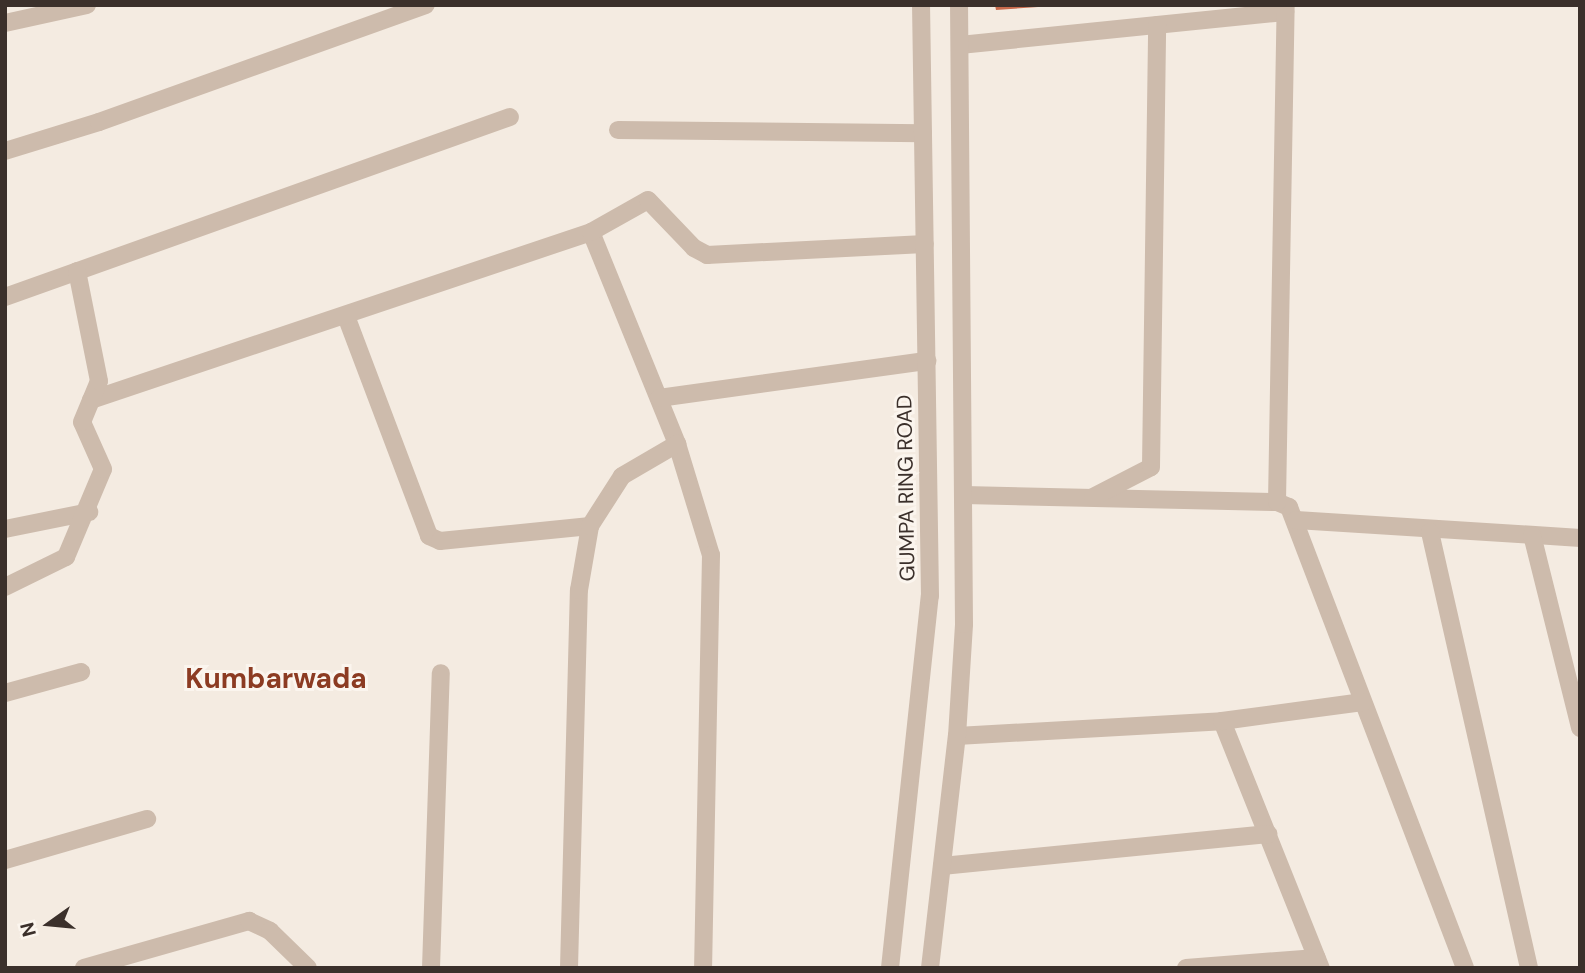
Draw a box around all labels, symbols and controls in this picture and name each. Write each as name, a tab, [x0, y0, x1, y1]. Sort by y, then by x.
street label: GUMPA RING ROAD	[892, 394, 920, 582]
district label: Kumbarwada	[185, 662, 367, 696]
north arrow	[14, 889, 84, 959]
text: N	[14, 920, 42, 940]

